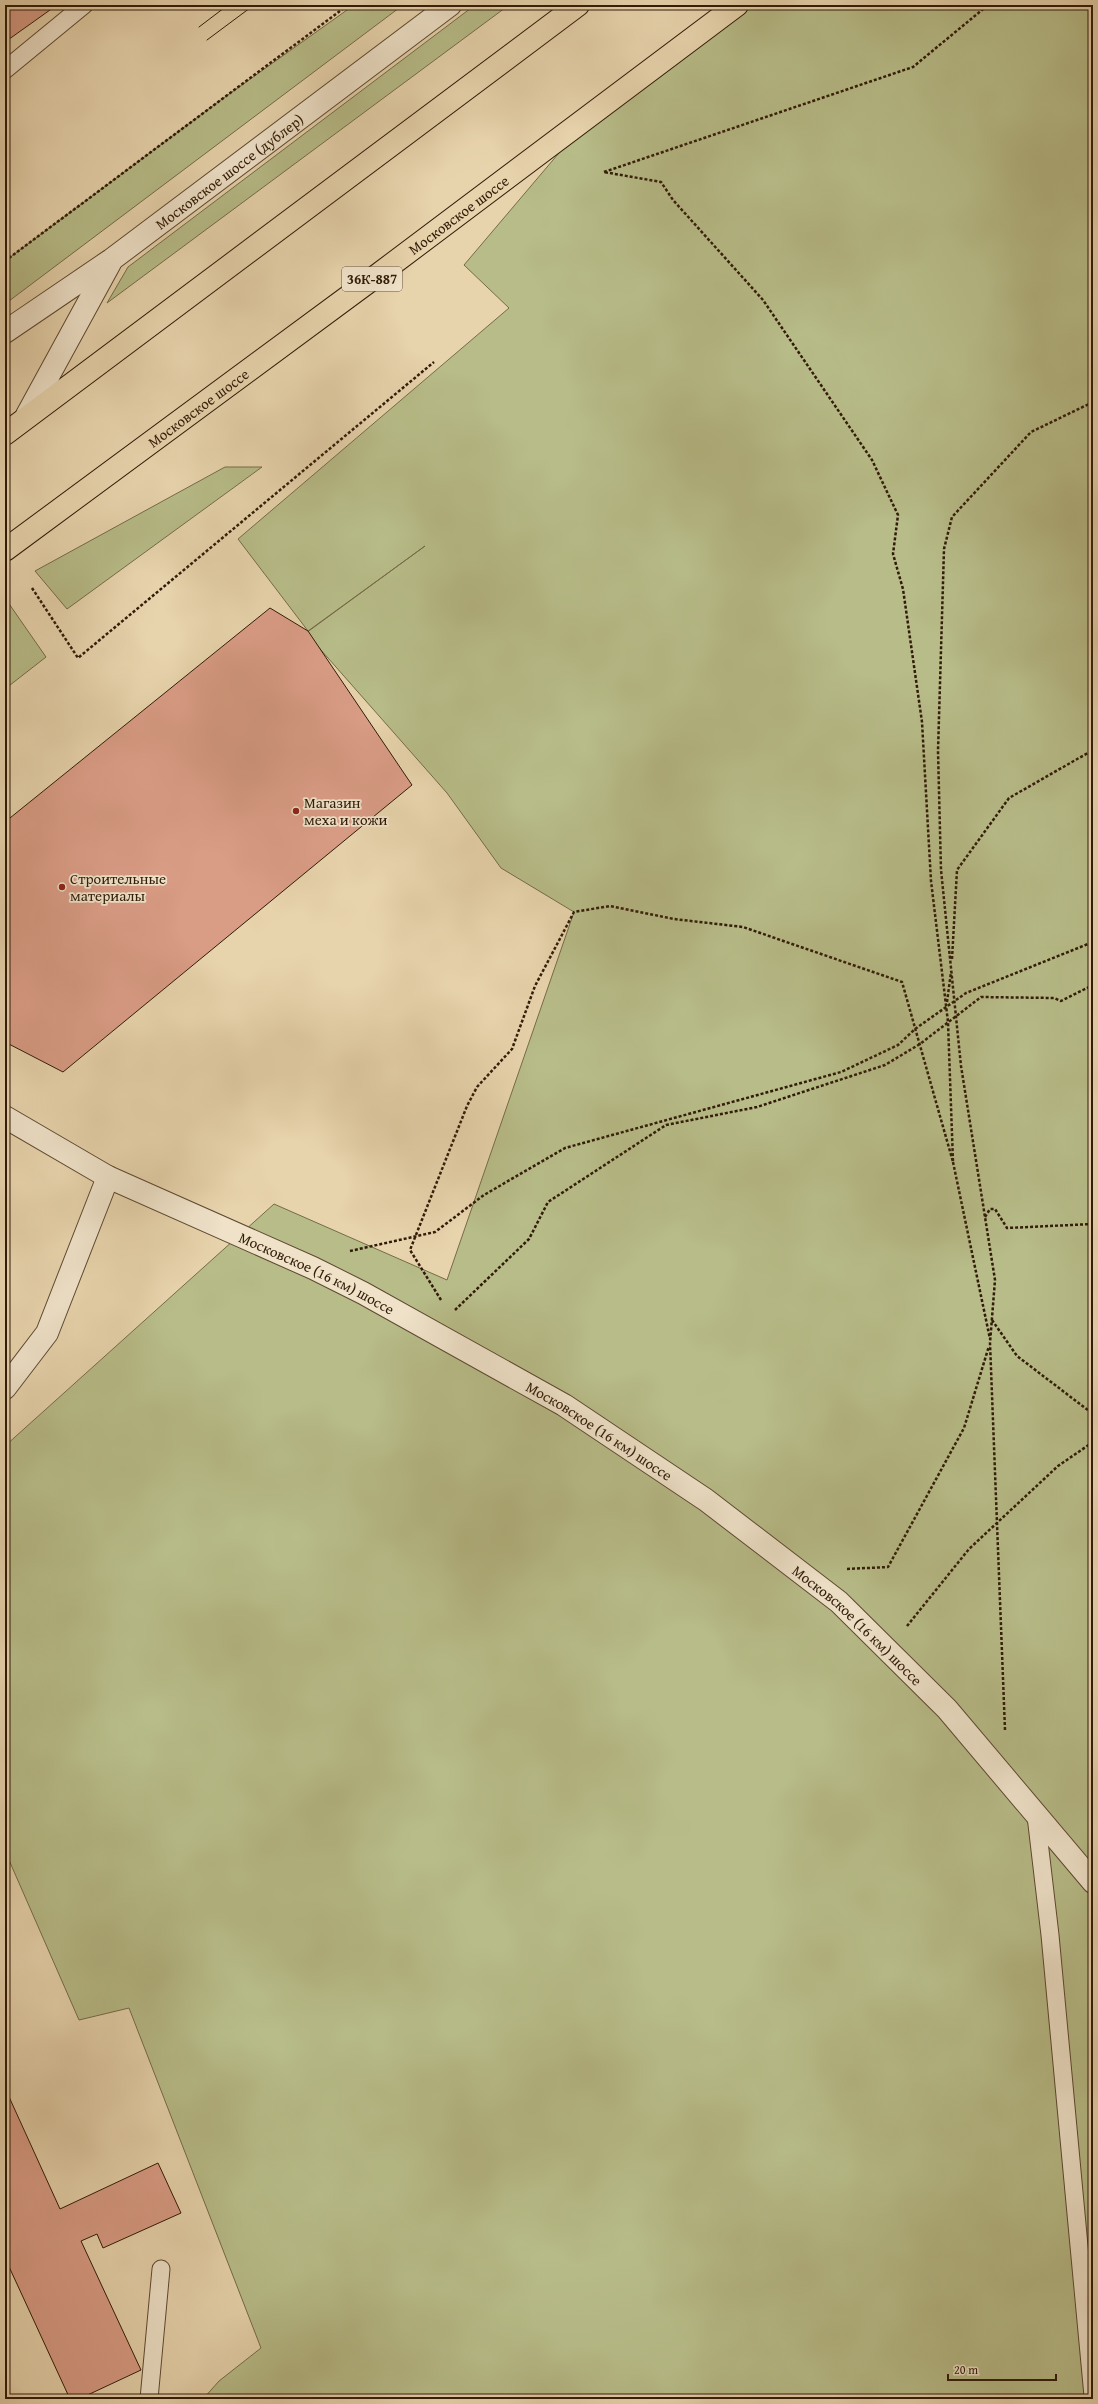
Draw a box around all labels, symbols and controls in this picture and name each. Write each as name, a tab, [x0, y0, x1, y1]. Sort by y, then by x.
street label: Московское шоссе (дублер)	[151, 108, 308, 234]
street label: Московское шоссе	[404, 170, 513, 259]
road number: 36К-887	[342, 267, 402, 291]
street label: Московское шоссе	[143, 363, 253, 452]
place label: Магазин меха и кожи	[304, 792, 388, 830]
marker: Магазин меха и кожи	[291, 806, 301, 816]
place label: Строительные материалы	[70, 868, 166, 906]
marker: Строительные материалы	[57, 882, 67, 892]
street label: Московское (16 км) шоссе	[236, 1226, 398, 1319]
street label: Московское (16 км) шоссе	[523, 1376, 677, 1485]
street label: Московское (16 км) шоссе	[788, 1560, 927, 1690]
scale bar	[948, 2356, 1056, 2382]
text: 20 m	[954, 2361, 978, 2378]

